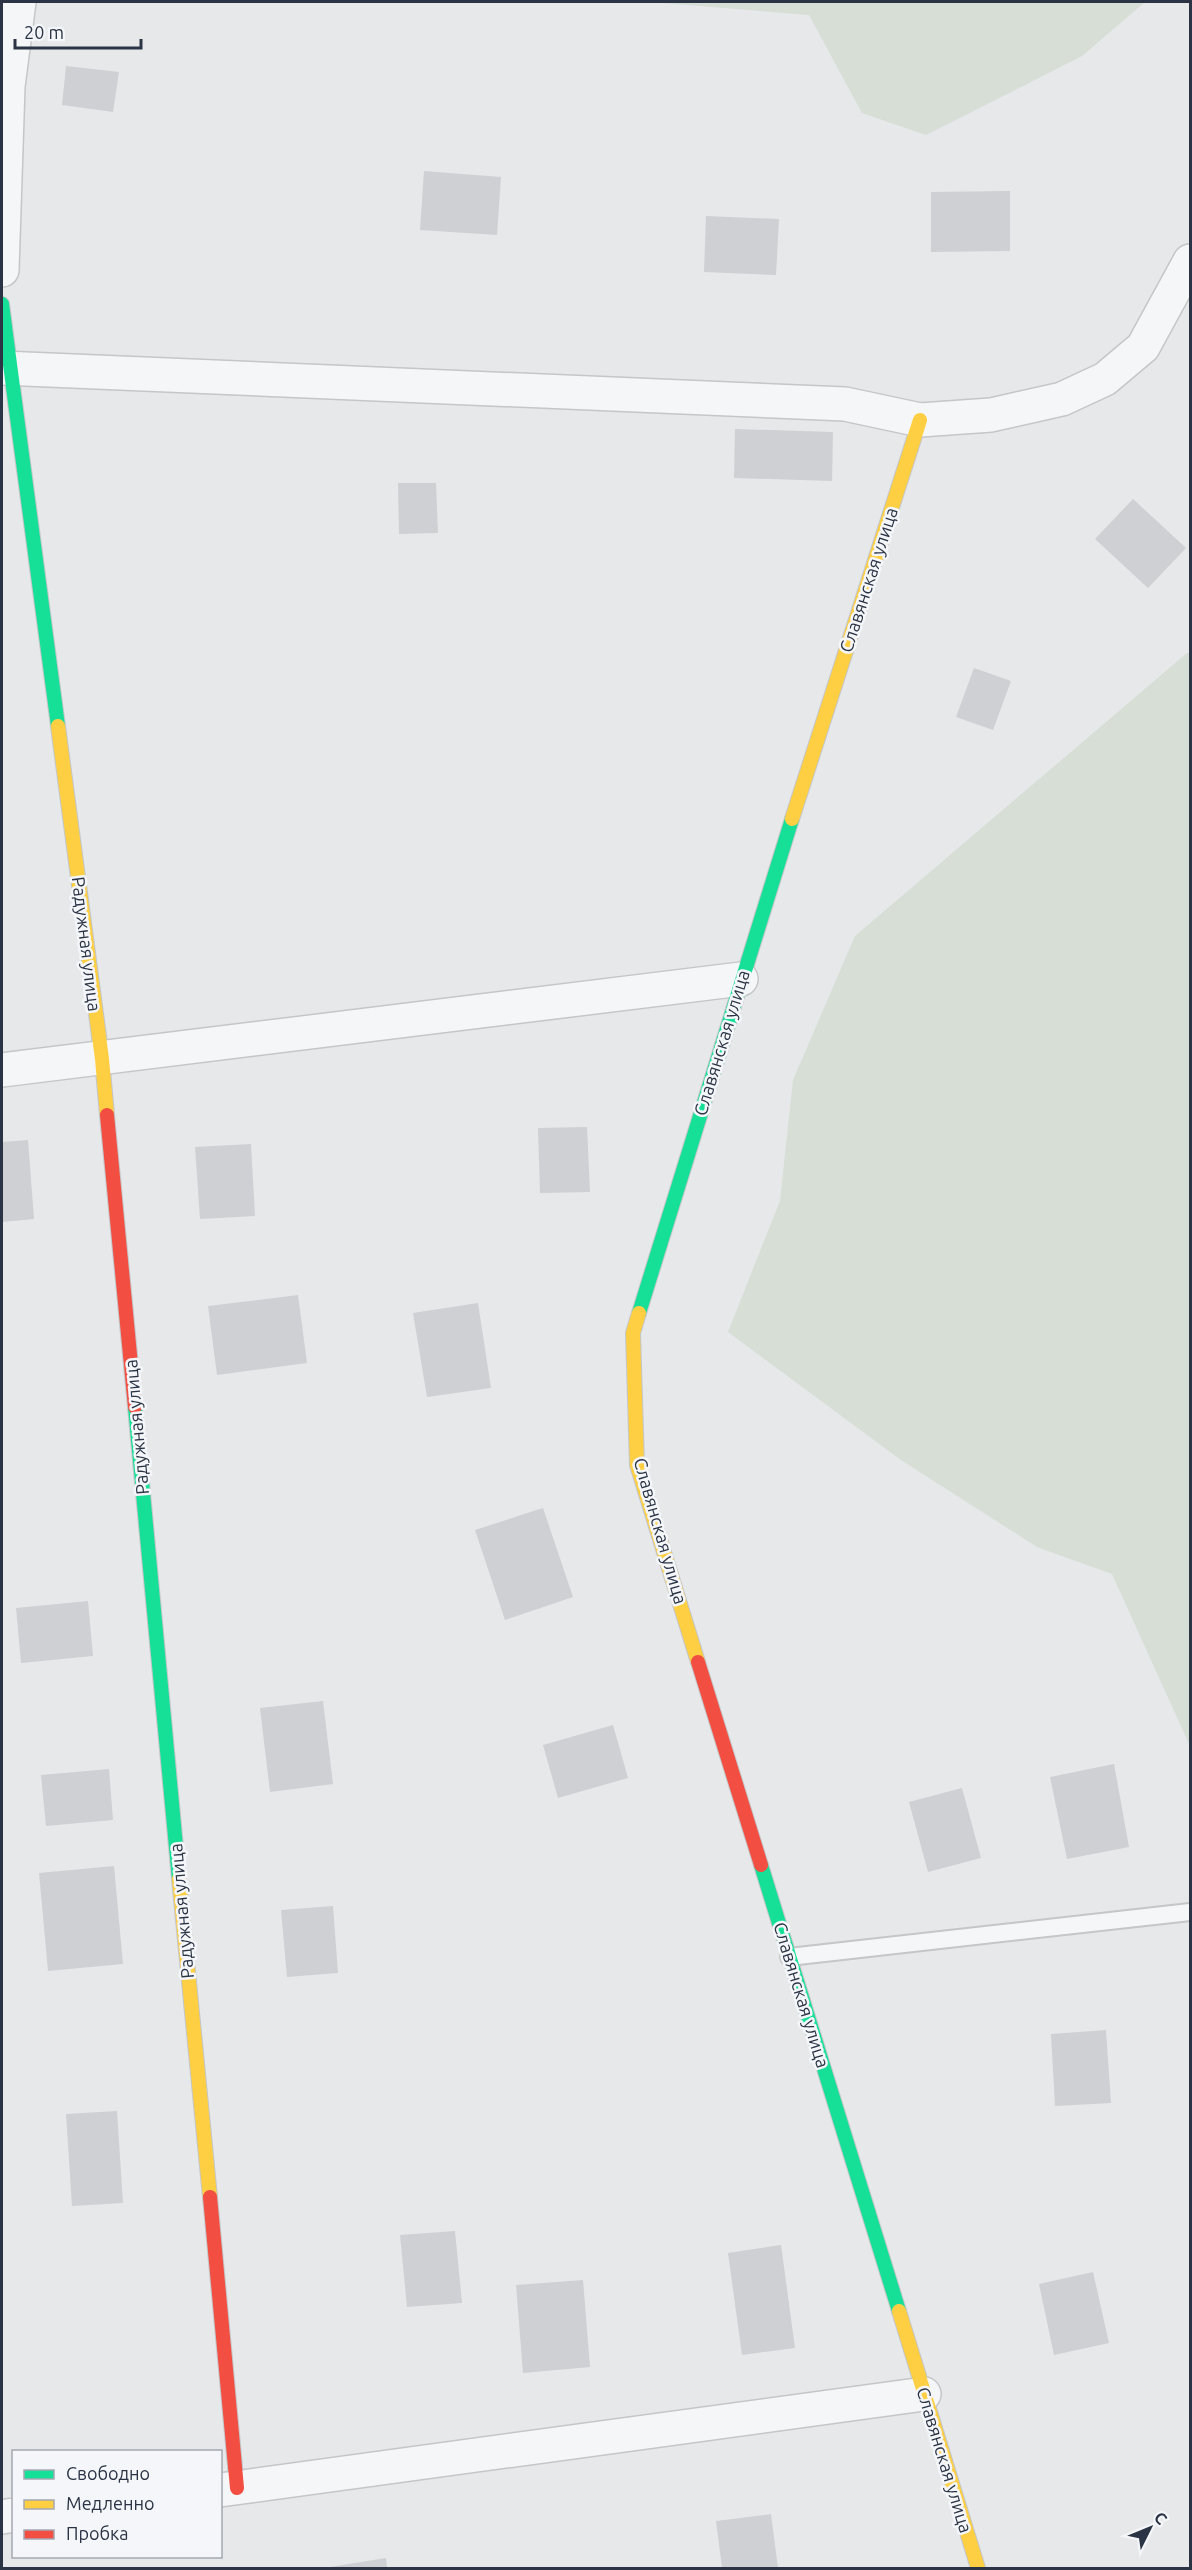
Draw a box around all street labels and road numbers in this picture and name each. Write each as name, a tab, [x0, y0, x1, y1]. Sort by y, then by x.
street label: Славянская улица	[835, 505, 901, 655]
street label: Радужная улица	[69, 875, 105, 1012]
street label: Славянская улица	[689, 967, 753, 1118]
street label: Радужная улица	[120, 1359, 152, 1496]
street label: Славянская улица	[631, 1455, 691, 1606]
street label: Радужная улица	[165, 1843, 197, 1980]
street label: Славянская улица	[770, 1919, 834, 2070]
street label: Славянская улица	[913, 2384, 977, 2535]

